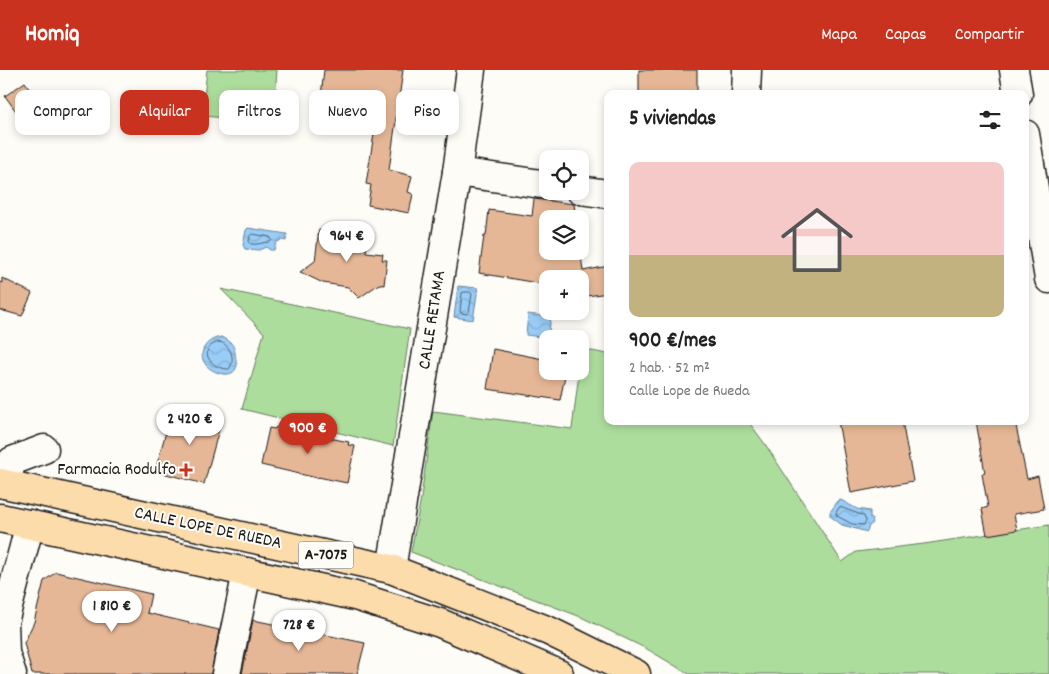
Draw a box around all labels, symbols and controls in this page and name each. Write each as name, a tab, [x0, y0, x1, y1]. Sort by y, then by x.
text: Homiq	[25, 18, 80, 52]
text: Mapa	[821, 23, 857, 48]
text: Capas	[885, 23, 927, 48]
text: Compartir	[955, 23, 1024, 48]
chip: Comprar	[15, 90, 110, 135]
chip: Alquilar	[120, 90, 209, 135]
chip: Filtros	[219, 90, 299, 135]
chip: Nuevo	[309, 90, 386, 135]
chip: Piso	[396, 90, 459, 135]
text: 5 viviendas	[629, 105, 716, 135]
icon: filters	[976, 106, 1004, 134]
map controls	[539, 150, 589, 380]
button: locate	[539, 150, 589, 200]
icon: home	[772, 195, 862, 285]
button: layers	[539, 210, 589, 260]
pin: 964 €	[312, 220, 382, 263]
text: 964 €	[330, 225, 364, 248]
street label: CALLE RETAMA	[413, 268, 453, 371]
button: +	[539, 270, 589, 320]
text: 900 €/mes	[629, 327, 717, 357]
button: −	[539, 330, 589, 380]
text: 2 hab. · 52 m²	[629, 357, 710, 380]
text: Calle Lope de Rueda	[629, 380, 749, 403]
pin: 2 420 €	[144, 404, 236, 446]
text: 2 420 €	[167, 408, 213, 431]
pin: 900 €	[273, 412, 343, 455]
text: 900 €	[289, 417, 327, 440]
place label: Farmacia Rodulfo	[57, 458, 176, 483]
marker: Farmacia Rodulfo	[180, 464, 192, 476]
street label: CALLE LOPE DE RUEDA	[132, 501, 284, 557]
road number: A-7075	[298, 542, 354, 568]
pin: 1 810 €	[66, 590, 158, 633]
text: 1 810 €	[93, 595, 131, 618]
pin: 728 €	[264, 610, 334, 652]
text: 728 €	[283, 614, 315, 637]

